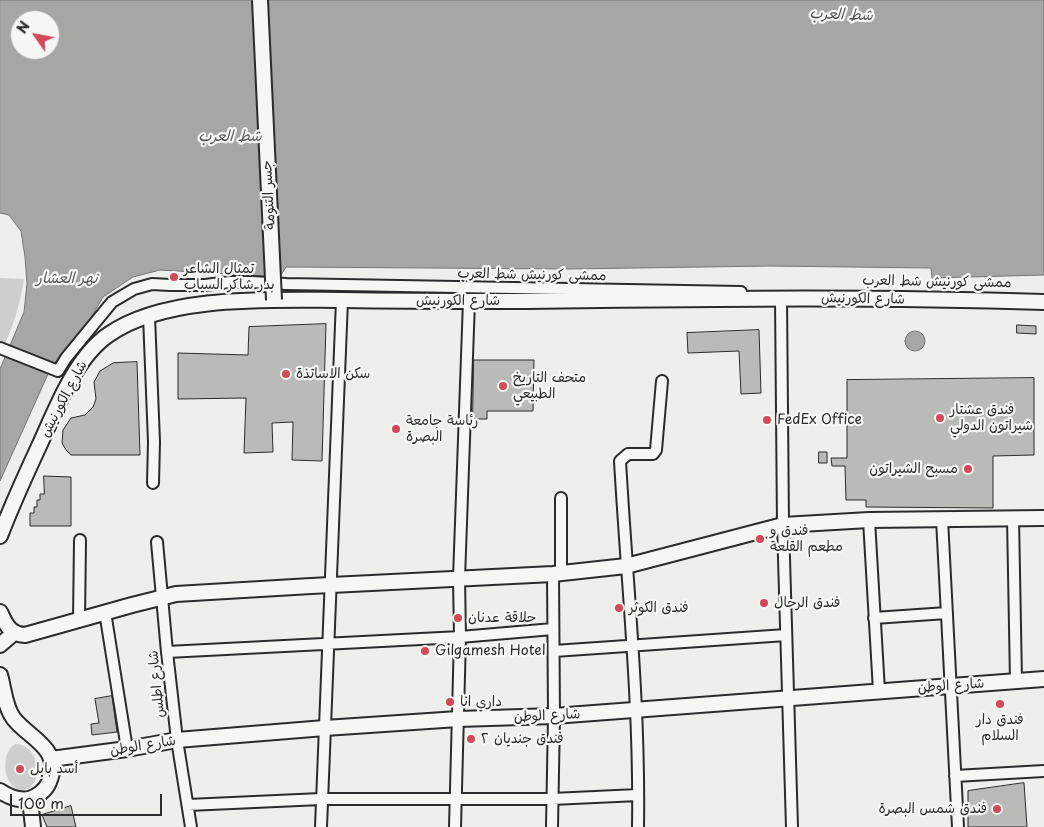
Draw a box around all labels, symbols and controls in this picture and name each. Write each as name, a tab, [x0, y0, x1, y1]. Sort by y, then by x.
water label: شط العرب	[809, 5, 873, 25]
north arrow	[10, 10, 60, 60]
text: N	[11, 17, 35, 37]
water label: شط العرب	[198, 128, 262, 146]
street label: جسر التنومة	[259, 160, 279, 230]
place label: تمثال الشاعر بدر شاكر السياب	[184, 261, 275, 294]
street label: ممشى كورنيش شط العرب	[457, 265, 607, 285]
water label: نهر العشار	[36, 270, 98, 288]
marker: تمثال الشاعر بدر شاكر السياب	[168, 271, 180, 283]
street label: ممشى كورنيش شط العرب	[862, 272, 1012, 292]
street label: شارع الكورنيش	[821, 290, 905, 308]
street label: شارع الكورنيش	[416, 293, 500, 309]
street label: شارع الكورنيش	[37, 358, 91, 440]
place label: سكن الاساتذة	[296, 366, 370, 382]
marker: سكن الاساتذة	[280, 368, 292, 380]
place label: متحف التاريخ الطبيعي	[513, 370, 586, 402]
marker: متحف التاريخ الطبيعي	[497, 380, 509, 392]
place label: فندق عشتار شيراتون الدولي	[950, 402, 1033, 434]
place label: FedEx Office	[777, 412, 862, 428]
marker: فندق عشتار شيراتون الدولي	[934, 412, 946, 424]
place label: رئاسة جامعة البصرة	[406, 413, 478, 446]
marker: FedEx Office	[761, 414, 773, 426]
marker: رئاسة جامعة البصرة	[390, 423, 402, 435]
place label: مسبح الشيراتون	[869, 461, 958, 477]
marker: مسبح الشيراتون	[962, 463, 974, 475]
place label: فندق و مطعم القلعة	[770, 523, 843, 556]
marker: فندق و مطعم القلعة	[754, 533, 766, 545]
place label: فندق الرحال	[774, 595, 840, 611]
marker: فندق الرحال	[758, 597, 770, 609]
place label: فندق الكوثر	[629, 600, 689, 616]
marker: فندق الكوثر	[613, 602, 625, 614]
place label: حلاقة عدنان	[468, 610, 536, 626]
marker: حلاقة عدنان	[452, 612, 464, 624]
place label: Gilgamesh Hotel	[435, 643, 545, 659]
marker: Gilgamesh Hotel	[419, 645, 431, 657]
street label: شارع اطلس	[145, 649, 169, 719]
street label: شارع الوطن	[917, 675, 985, 697]
place label: داري انا	[460, 694, 502, 710]
marker: داري انا	[444, 696, 456, 708]
marker: فندق دار السلام	[994, 698, 1006, 710]
street label: شارع الوطن	[513, 706, 581, 726]
place label: فندق دار السلام	[976, 712, 1024, 744]
place label: فندق جنديان ٢	[481, 731, 564, 747]
street label: شارع الوطن	[109, 732, 177, 760]
marker: فندق جنديان ٢	[465, 733, 477, 745]
place label: أسد بابل	[30, 761, 78, 777]
marker: أسد بابل	[14, 763, 26, 775]
scale bar	[12, 784, 165, 816]
text: 100 m	[18, 791, 64, 814]
place label: فندق شمس البصرة	[878, 801, 987, 817]
marker: فندق شمس البصرة	[991, 803, 1003, 815]

